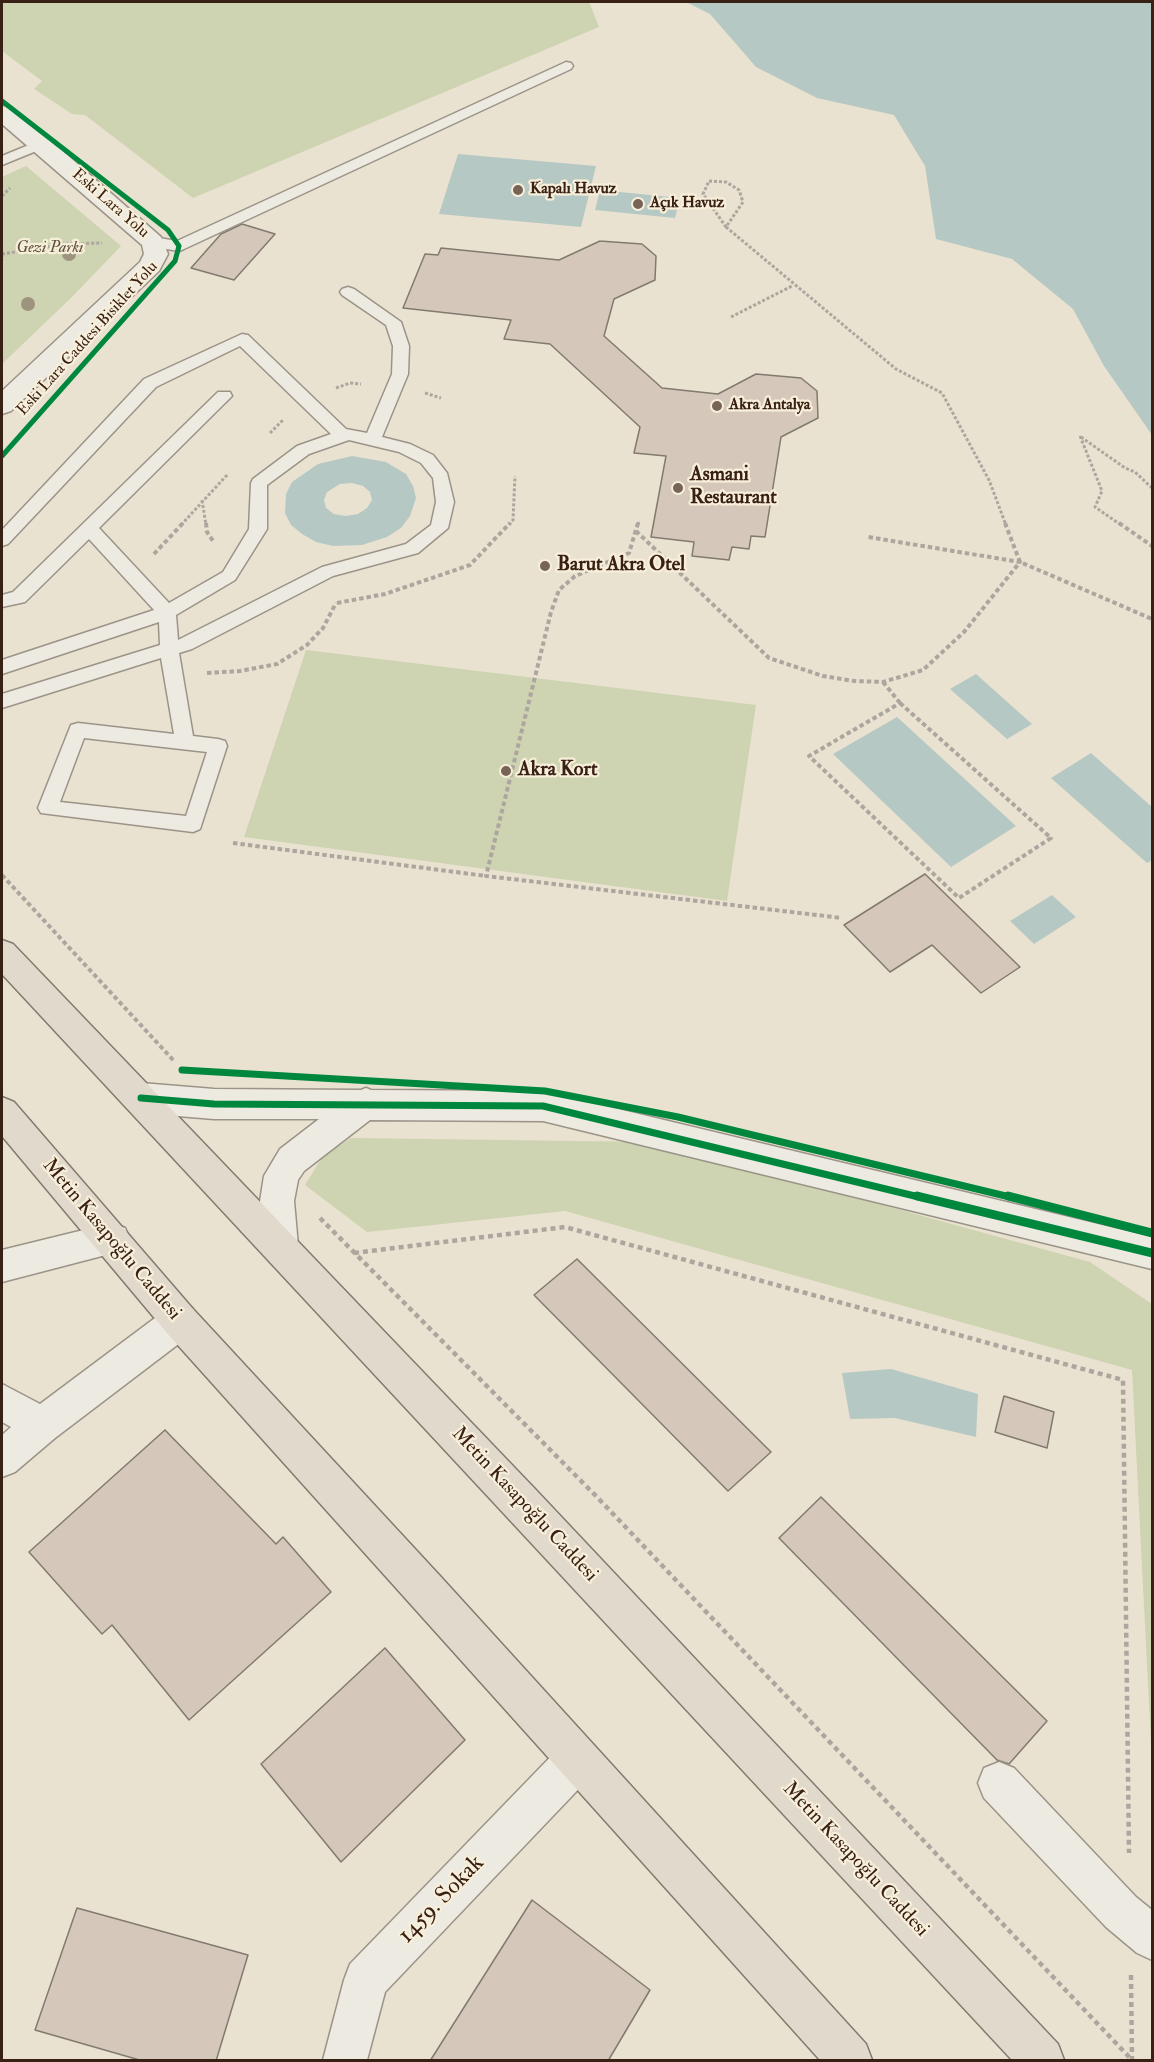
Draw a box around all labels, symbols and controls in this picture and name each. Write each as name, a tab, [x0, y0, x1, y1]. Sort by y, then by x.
street label: Eski Lara Yolu	[68, 165, 152, 243]
place label: Kapalı Havuz	[530, 180, 617, 200]
marker: Kapalı Havuz	[511, 183, 525, 197]
place label: Açık Havuz	[650, 194, 724, 214]
marker: Açık Havuz	[631, 197, 645, 211]
park label: Gezi Parkı	[17, 239, 83, 259]
street label: Eski Lara Caddesi Bisiklet Yolu	[14, 258, 162, 420]
place label: Akra Antalya	[729, 396, 810, 416]
marker: Akra Antalya	[710, 399, 724, 413]
place label: Asmani Restaurant	[690, 464, 777, 511]
marker: Asmani Restaurant	[671, 481, 685, 495]
place label: Barut Akra Otel	[557, 554, 685, 578]
marker: Barut Akra Otel	[538, 559, 552, 573]
place label: Akra Kort	[518, 759, 597, 783]
marker: Akra Kort	[499, 764, 513, 778]
street label: Metin Kasapoğlu Caddesi	[37, 1154, 185, 1326]
street label: Metin Kasapoğlu Caddesi	[446, 1423, 602, 1587]
street label: Metin Kasapoğlu Caddesi	[777, 1778, 933, 1942]
street label: 1459. Sokak	[393, 1850, 491, 1950]

